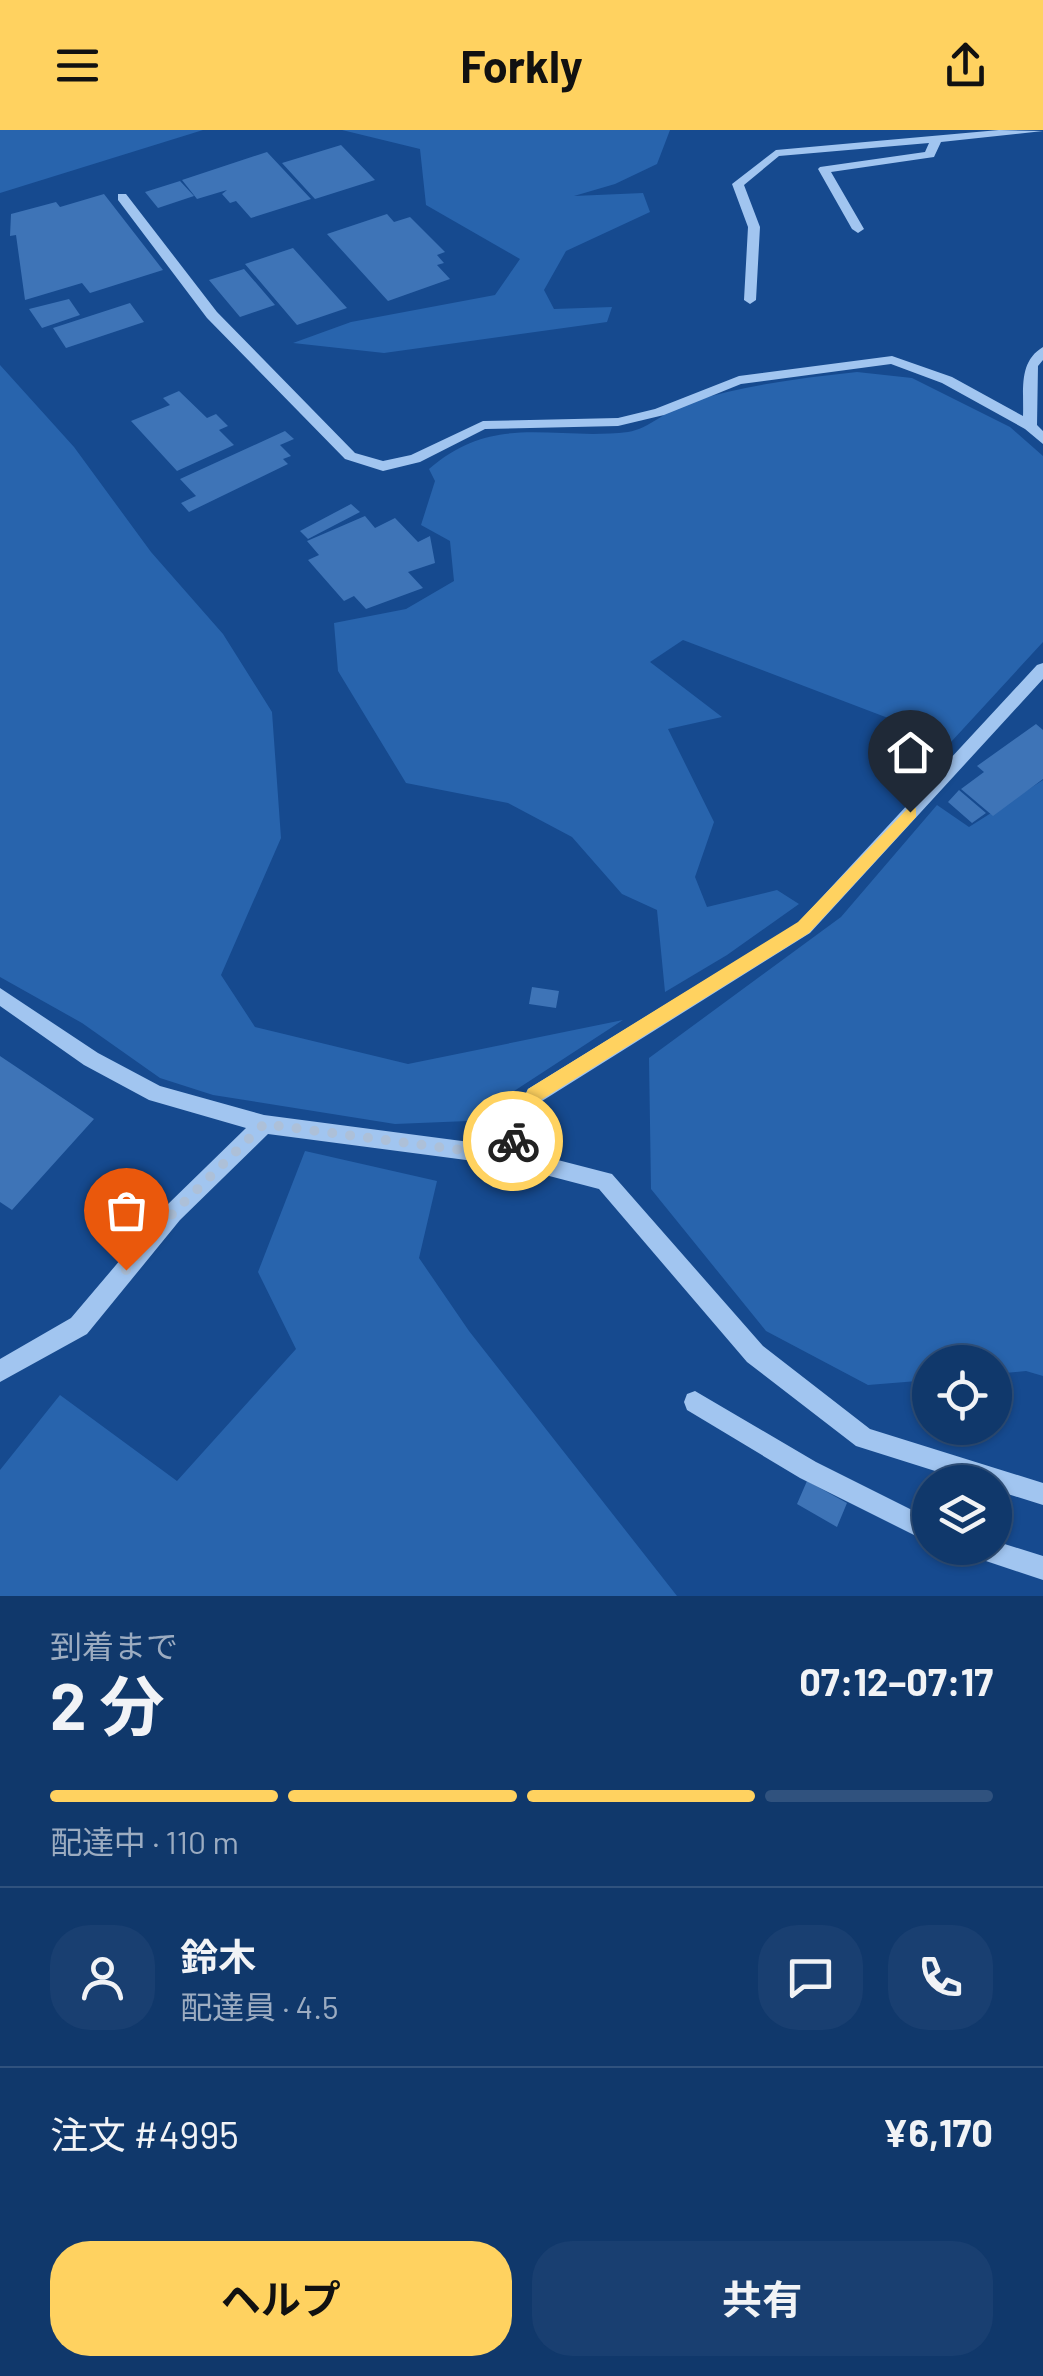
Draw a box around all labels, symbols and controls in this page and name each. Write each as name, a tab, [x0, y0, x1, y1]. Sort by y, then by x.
icon: menu	[50, 38, 105, 93]
text: Forkly	[460, 38, 583, 92]
icon: share	[938, 38, 993, 93]
pin	[868, 710, 953, 813]
icon: home	[883, 725, 938, 780]
courier	[463, 1091, 563, 1191]
icon: bike	[486, 1114, 541, 1169]
pin	[84, 1168, 169, 1271]
icon: bag	[99, 1183, 154, 1238]
map controls	[912, 1345, 1012, 1565]
button: locate	[912, 1345, 1012, 1445]
button: layers	[912, 1465, 1012, 1565]
text: 到着まで	[50, 1626, 178, 1664]
text: 07:12–07:17	[799, 1658, 993, 1704]
text: 2 分	[50, 1665, 164, 1743]
text: 配達中 · 110 m	[50, 1822, 239, 1860]
button: person	[50, 1925, 155, 2030]
button: chat	[758, 1925, 863, 2030]
button: phone	[888, 1925, 993, 2030]
text: 鈴木	[180, 1933, 256, 1979]
text: 配達員 · 4.5	[180, 1987, 339, 2025]
text: ¥6,170	[882, 2109, 993, 2155]
text: 注文 #4995	[50, 2111, 239, 2157]
button: ヘルプ	[50, 2241, 512, 2356]
button: 共有	[532, 2241, 993, 2356]

